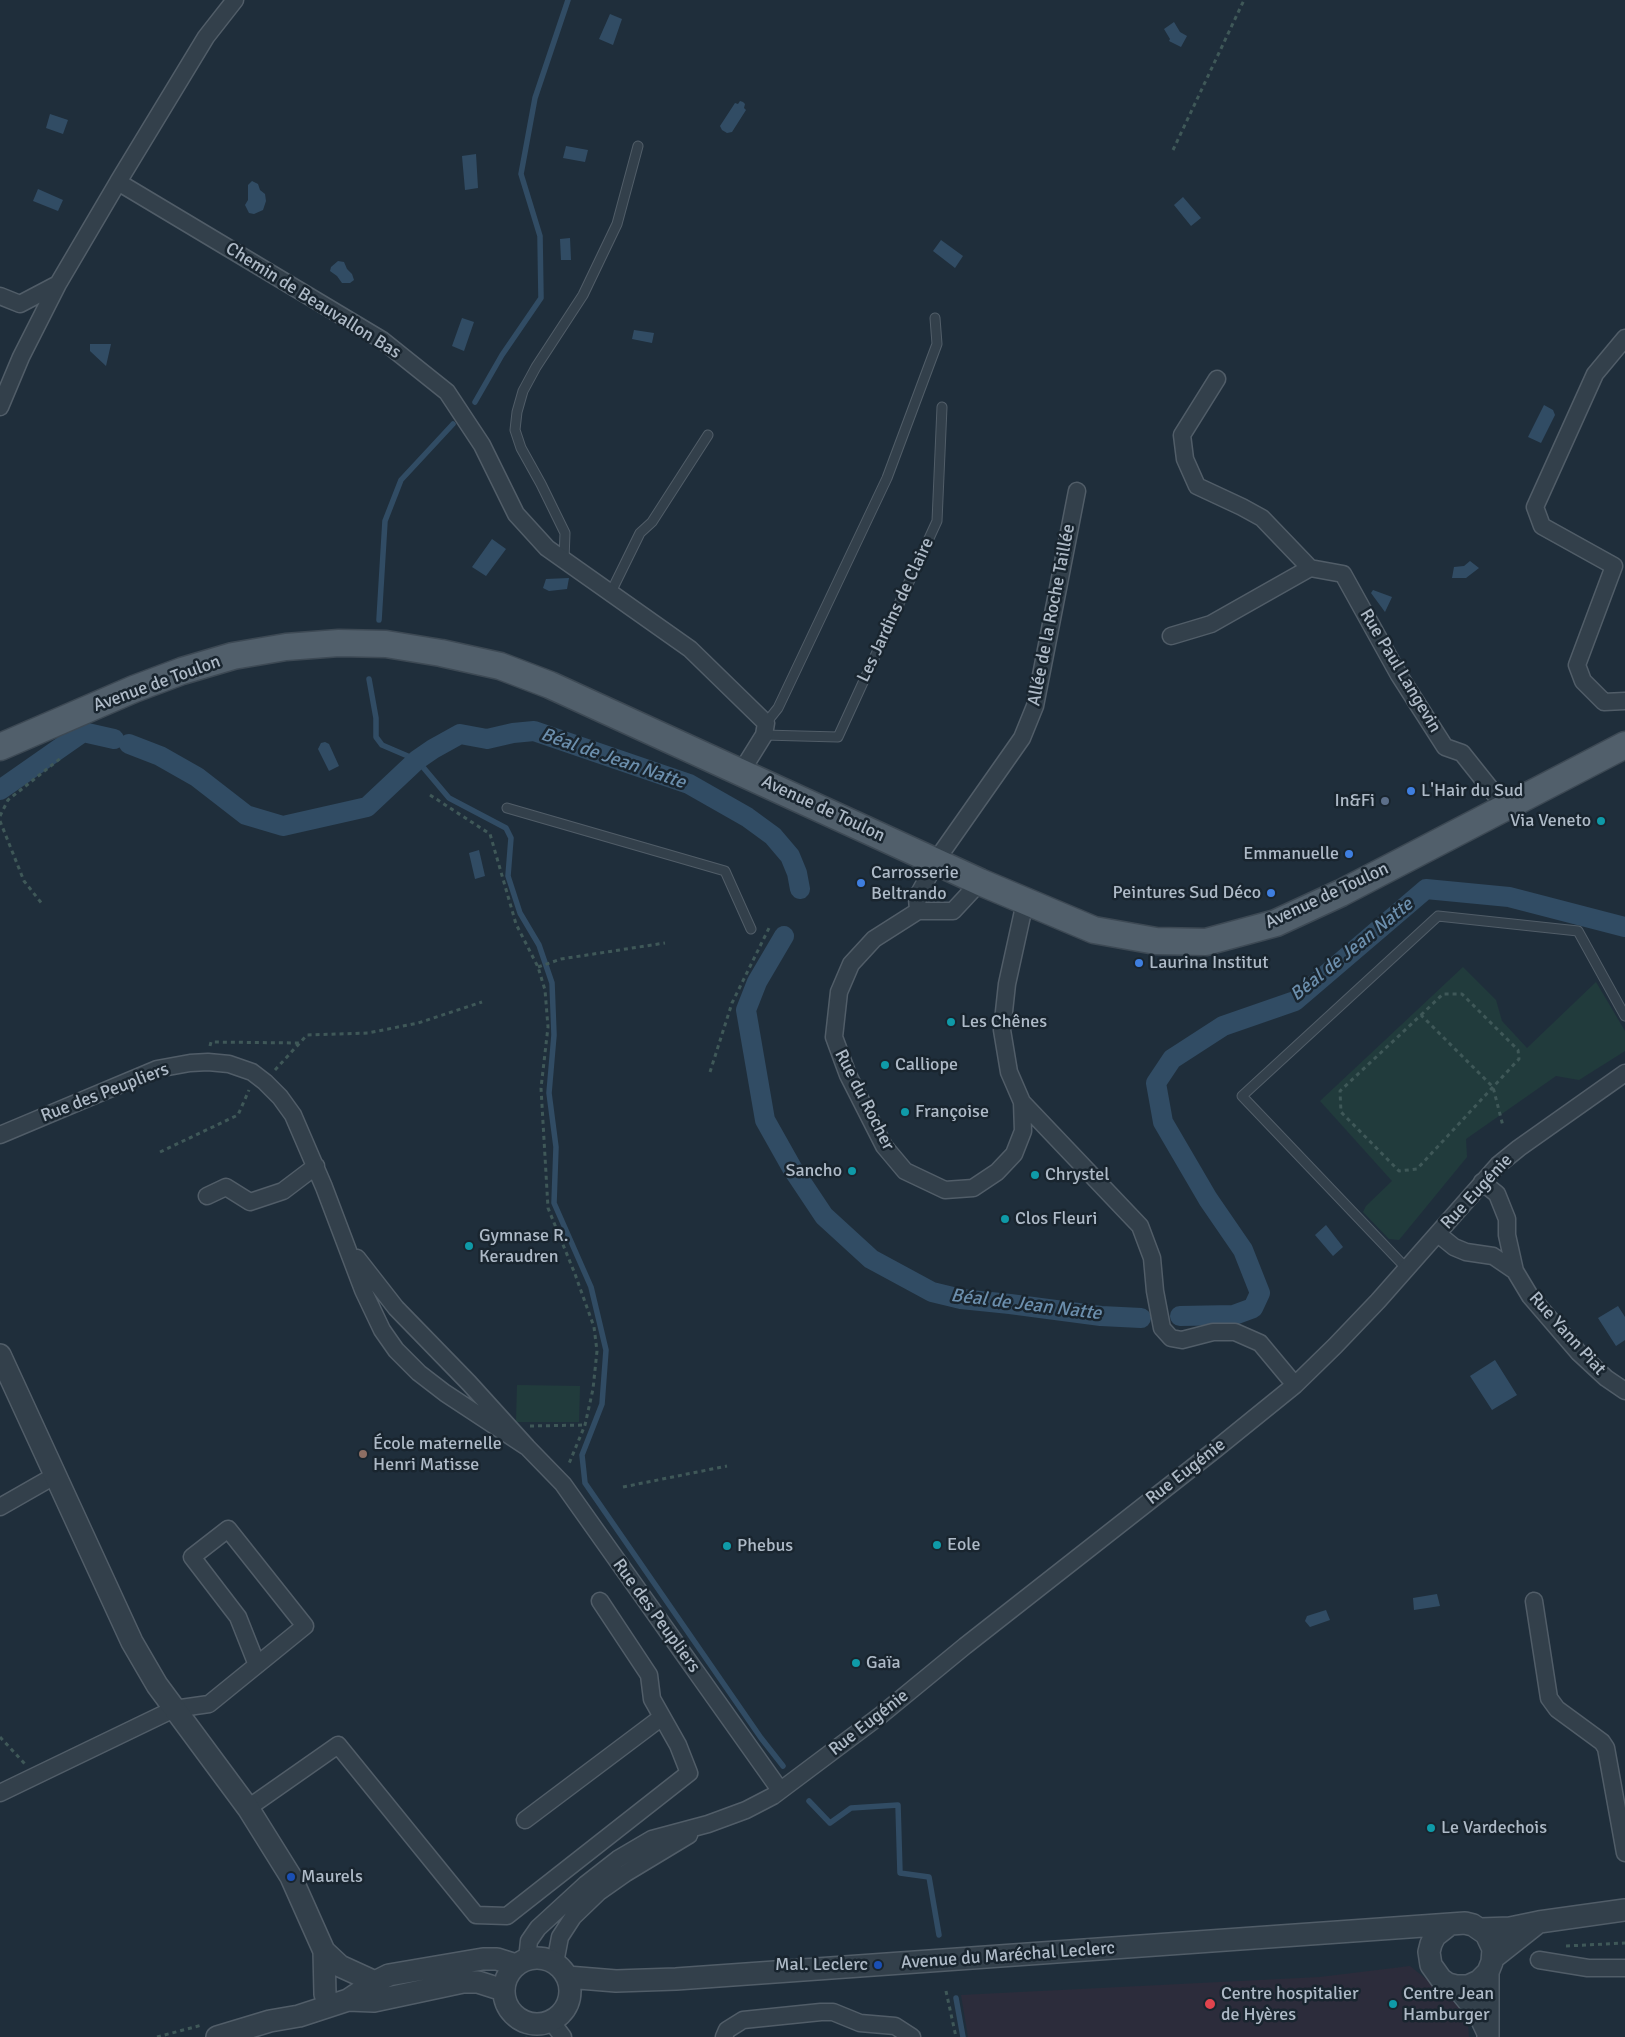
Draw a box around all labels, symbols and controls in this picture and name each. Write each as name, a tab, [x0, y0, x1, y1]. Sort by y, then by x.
street label: Chemin de Beauvallon Bas	[221, 238, 405, 364]
street label: Allée de la Roche Taillée	[1024, 522, 1080, 708]
street label: Les Jardins de Claire	[853, 534, 939, 686]
street label: Rue Paul Langevin	[1355, 605, 1445, 737]
street label: Avenue de Toulon	[91, 651, 223, 717]
water label: Béal de Jean Natte	[538, 724, 688, 794]
street label: Avenue de Toulon	[758, 771, 888, 847]
place label: L'Hair du Sud	[1421, 780, 1523, 802]
marker: L'Hair du Sud	[1405, 785, 1417, 797]
place label: In&Fi	[1334, 790, 1375, 812]
marker: In&Fi	[1379, 795, 1391, 807]
place label: Via Veneto	[1510, 810, 1591, 832]
marker: Via Veneto	[1595, 815, 1607, 827]
place label: Emmanuelle	[1243, 843, 1339, 865]
marker: Emmanuelle	[1343, 848, 1355, 860]
street label: Avenue de Toulon	[1262, 858, 1392, 934]
place label: Carrosserie Beltrando	[871, 862, 959, 904]
marker: Carrosserie Beltrando	[855, 877, 867, 889]
place label: Peintures Sud Déco	[1113, 882, 1261, 904]
marker: Peintures Sud Déco	[1265, 887, 1277, 899]
water label: Béal de Jean Natte	[1286, 894, 1418, 1006]
place label: Laurina Institut	[1149, 952, 1269, 974]
marker: Laurina Institut	[1133, 957, 1145, 969]
place label: Les Chênes	[961, 1011, 1047, 1033]
marker: Les Chênes	[945, 1016, 957, 1028]
street label: Rue du Rocher	[829, 1046, 899, 1154]
place label: Calliope	[895, 1054, 958, 1076]
street label: Rue des Peupliers	[38, 1059, 172, 1127]
marker: Calliope	[879, 1059, 891, 1071]
place label: Françoise	[915, 1101, 989, 1123]
marker: Françoise	[899, 1106, 911, 1118]
street label: Rue Eugénie	[1437, 1150, 1517, 1234]
place label: Sancho	[785, 1160, 842, 1182]
place label: Chrystel	[1045, 1164, 1109, 1186]
marker: Sancho	[846, 1165, 858, 1177]
marker: Chrystel	[1029, 1169, 1041, 1181]
place label: Clos Fleuri	[1015, 1208, 1097, 1230]
marker: Clos Fleuri	[999, 1213, 1011, 1225]
place label: Gymnase R. Keraudren	[479, 1225, 569, 1268]
marker: Gymnase R. Keraudren	[463, 1240, 475, 1252]
water label: Béal de Jean Natte	[950, 1284, 1102, 1326]
street label: Rue Yann Piat	[1524, 1288, 1610, 1380]
place label: École maternelle Henri Matisse	[373, 1433, 502, 1476]
street label: Rue Eugénie	[1142, 1434, 1230, 1510]
marker: École maternelle Henri Matisse	[357, 1448, 369, 1460]
place label: Eole	[947, 1534, 980, 1556]
place label: Phebus	[737, 1535, 793, 1557]
marker: Eole	[931, 1539, 943, 1551]
marker: Phebus	[721, 1540, 733, 1552]
street label: Rue des Peupliers	[608, 1555, 704, 1677]
place label: Gaïa	[866, 1652, 901, 1674]
marker: Gaïa	[850, 1657, 862, 1669]
street label: Rue Eugénie	[825, 1685, 913, 1761]
place label: Le Vardechois	[1441, 1817, 1547, 1839]
marker: Le Vardechois	[1425, 1822, 1437, 1834]
place label: Maurels	[301, 1866, 363, 1888]
marker: Maurels	[285, 1871, 297, 1883]
street label: Avenue du Maréchal Leclerc	[900, 1938, 1116, 1974]
place label: Mal. Leclerc	[775, 1954, 868, 1976]
marker: Mal. Leclerc	[872, 1959, 884, 1971]
place label: Centre hospitalier de Hyères	[1221, 1983, 1359, 2026]
place label: Centre Jean Hamburger	[1403, 1983, 1494, 2026]
marker: Centre hospitalier de Hyères	[1203, 1997, 1217, 2011]
marker: Centre Jean Hamburger	[1387, 1998, 1399, 2010]

